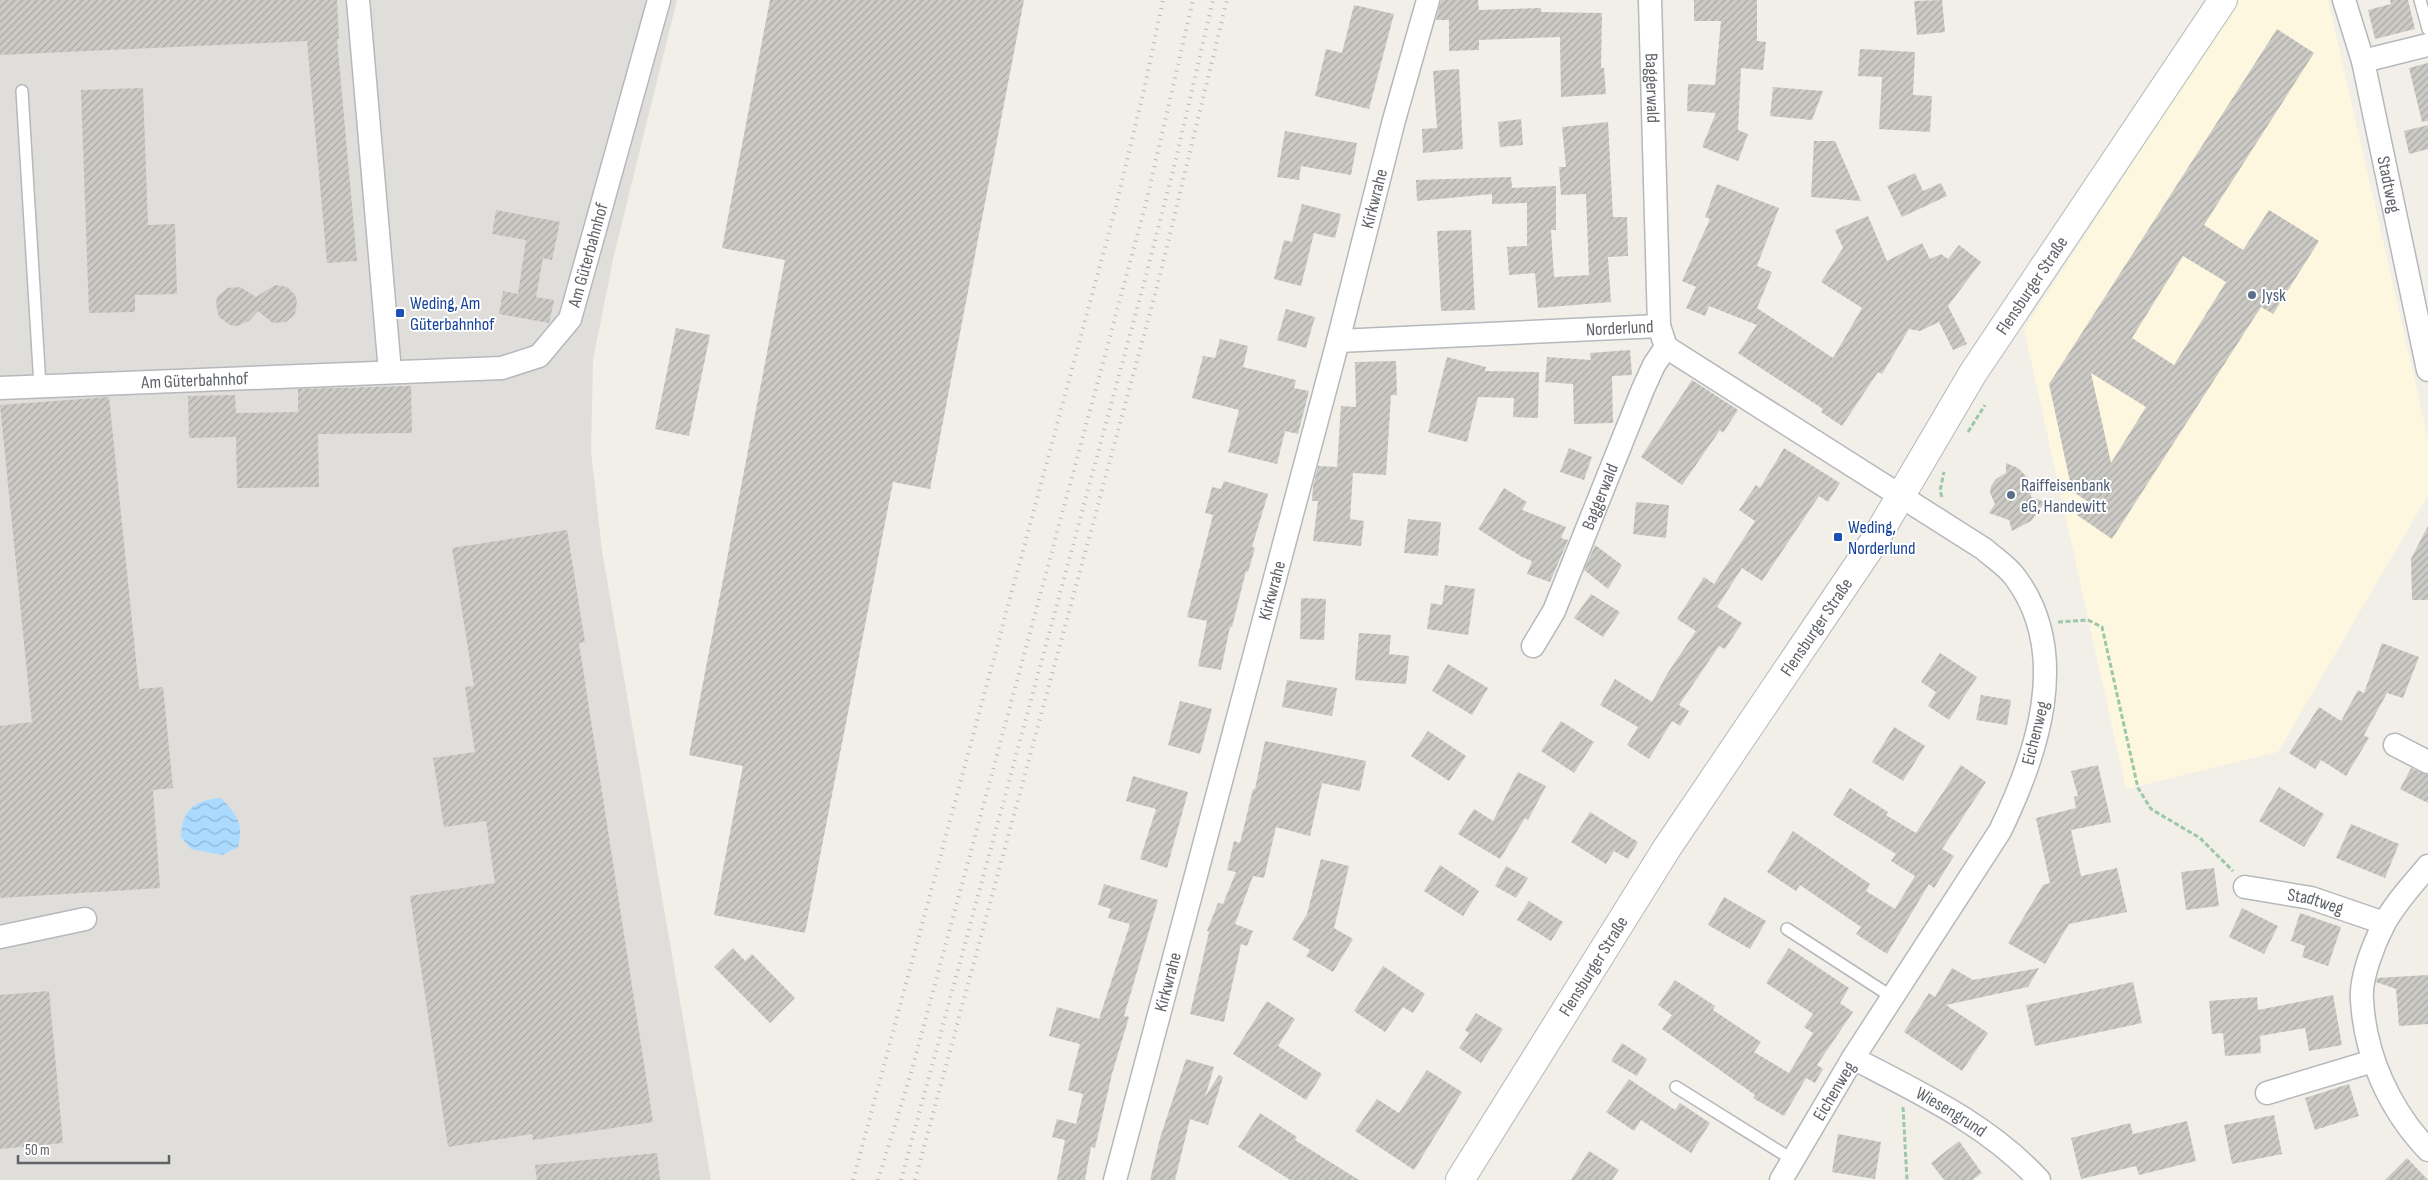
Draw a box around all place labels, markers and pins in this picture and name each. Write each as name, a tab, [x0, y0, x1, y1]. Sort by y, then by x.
place label: Jysk	[2261, 285, 2286, 306]
marker: Jysk	[2246, 289, 2258, 301]
place label: Weding, Am Güterbahnhof	[410, 293, 495, 335]
marker: Weding, Am Güterbahnhof	[394, 307, 406, 319]
place label: Raiffeisenbank eG, Handewitt	[2021, 475, 2110, 517]
marker: Raiffeisenbank eG, Handewitt	[2005, 489, 2017, 501]
place label: Weding, Norderlund	[1848, 517, 1916, 559]
marker: Weding, Norderlund	[1832, 531, 1844, 543]

